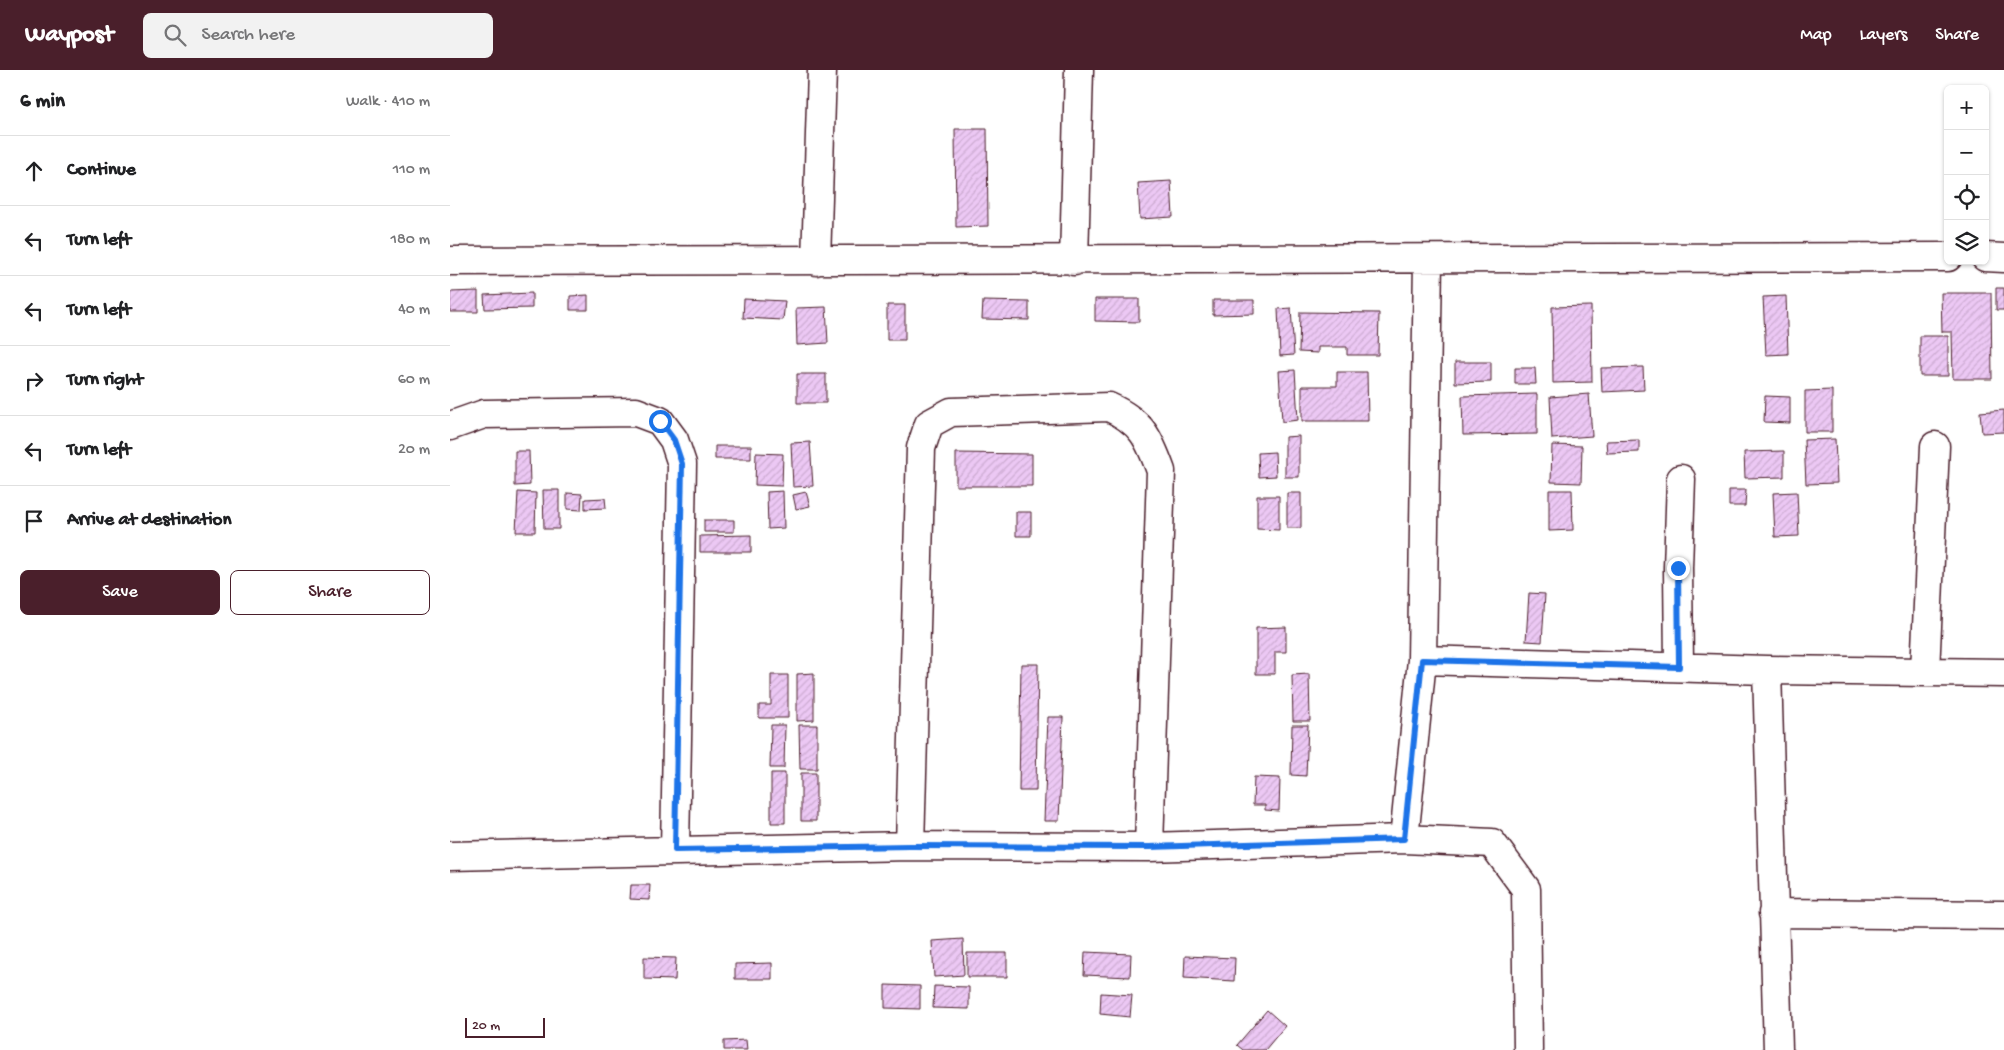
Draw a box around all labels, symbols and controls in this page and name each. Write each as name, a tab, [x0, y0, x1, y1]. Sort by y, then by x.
search box	[143, 13, 493, 58]
text: Waypost	[25, 21, 113, 50]
icon: search	[161, 21, 189, 49]
text: Search here	[201, 24, 295, 47]
text: Map	[1800, 25, 1832, 46]
text: Layers	[1860, 25, 1907, 46]
text: Share	[1935, 25, 1979, 46]
map controls	[1944, 85, 1989, 265]
button: +	[1944, 85, 1989, 130]
text: 6 min	[20, 90, 65, 115]
text: Walk · 410 m	[346, 93, 430, 112]
button: −	[1944, 130, 1989, 175]
icon: ahead	[20, 157, 48, 185]
text: Continue	[67, 159, 136, 182]
text: 110 m	[393, 161, 430, 180]
button: locate	[1944, 175, 1989, 220]
button: layers	[1944, 220, 1989, 265]
icon: left	[20, 227, 48, 255]
text: Turn left	[67, 229, 131, 252]
text: 180 m	[391, 231, 430, 250]
icon: left	[20, 297, 48, 325]
text: Turn left	[67, 299, 131, 322]
text: 40 m	[398, 301, 430, 320]
icon: right	[20, 367, 48, 395]
text: Turn right	[67, 369, 143, 392]
text: 60 m	[398, 371, 430, 390]
route start	[649, 410, 672, 433]
icon: left	[20, 437, 48, 465]
text: Turn left	[67, 439, 131, 462]
text: 20 m	[398, 441, 430, 460]
icon: arrive	[20, 507, 48, 535]
text: Arrive at destination	[67, 509, 231, 532]
route end	[1667, 557, 1690, 580]
button: Save	[20, 570, 220, 615]
button: Share	[230, 570, 430, 615]
scale bar	[465, 1015, 545, 1038]
text: 20 m	[472, 1018, 500, 1035]

